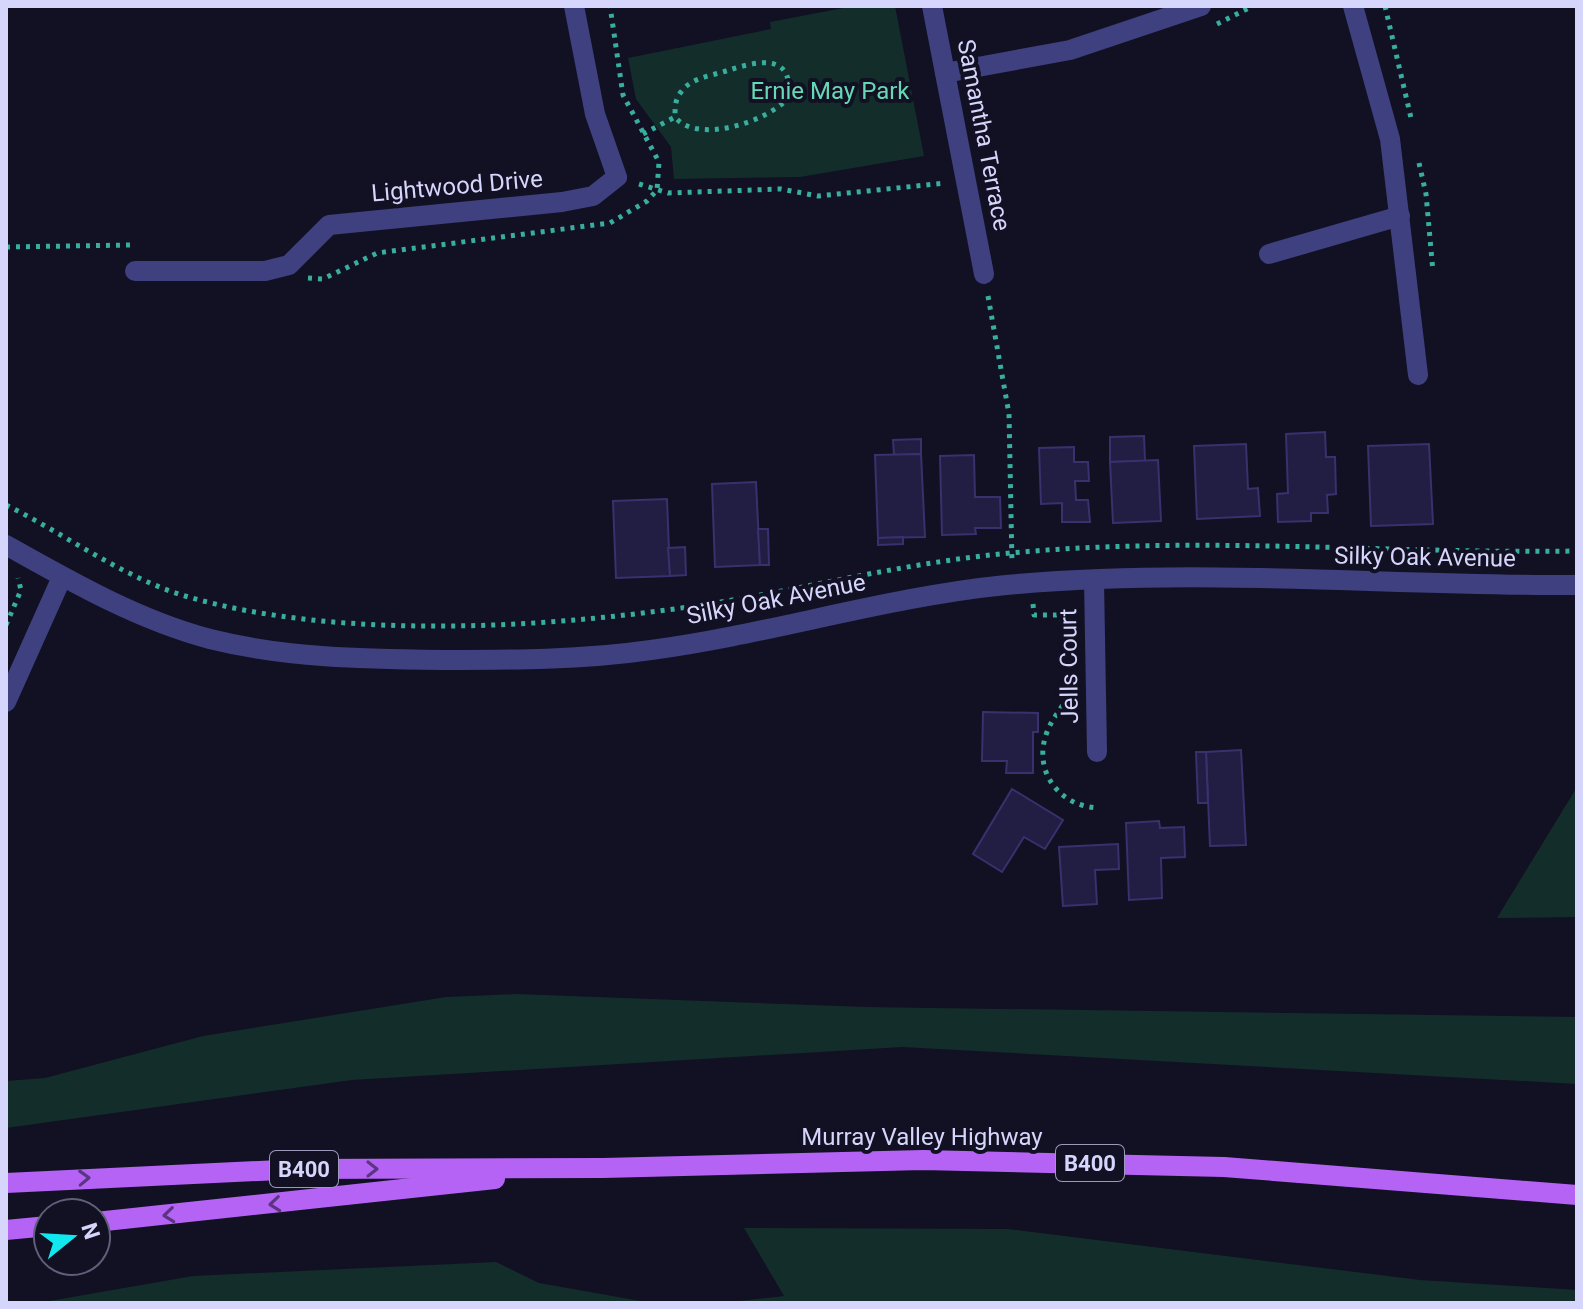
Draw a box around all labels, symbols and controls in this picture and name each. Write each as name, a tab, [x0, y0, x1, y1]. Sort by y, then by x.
street label: Samantha Terrace	[952, 37, 1016, 233]
park label: Ernie May Park	[750, 77, 910, 105]
street label: Lightwood Drive	[370, 165, 544, 207]
street label: Silky Oak Avenue	[1334, 541, 1516, 573]
street label: Silky Oak Avenue	[684, 568, 868, 630]
street label: Jells Court	[1054, 608, 1084, 724]
street label: Murray Valley Highway	[801, 1123, 1043, 1151]
road number: B400	[1056, 1145, 1124, 1181]
road number: B400	[270, 1151, 338, 1187]
one-way arrow	[366, 1160, 379, 1178]
one-way arrow	[78, 1170, 91, 1187]
one-way arrow	[268, 1195, 281, 1212]
north arrow	[32, 1197, 112, 1277]
one-way arrow	[163, 1206, 176, 1223]
text: N	[76, 1220, 105, 1242]

